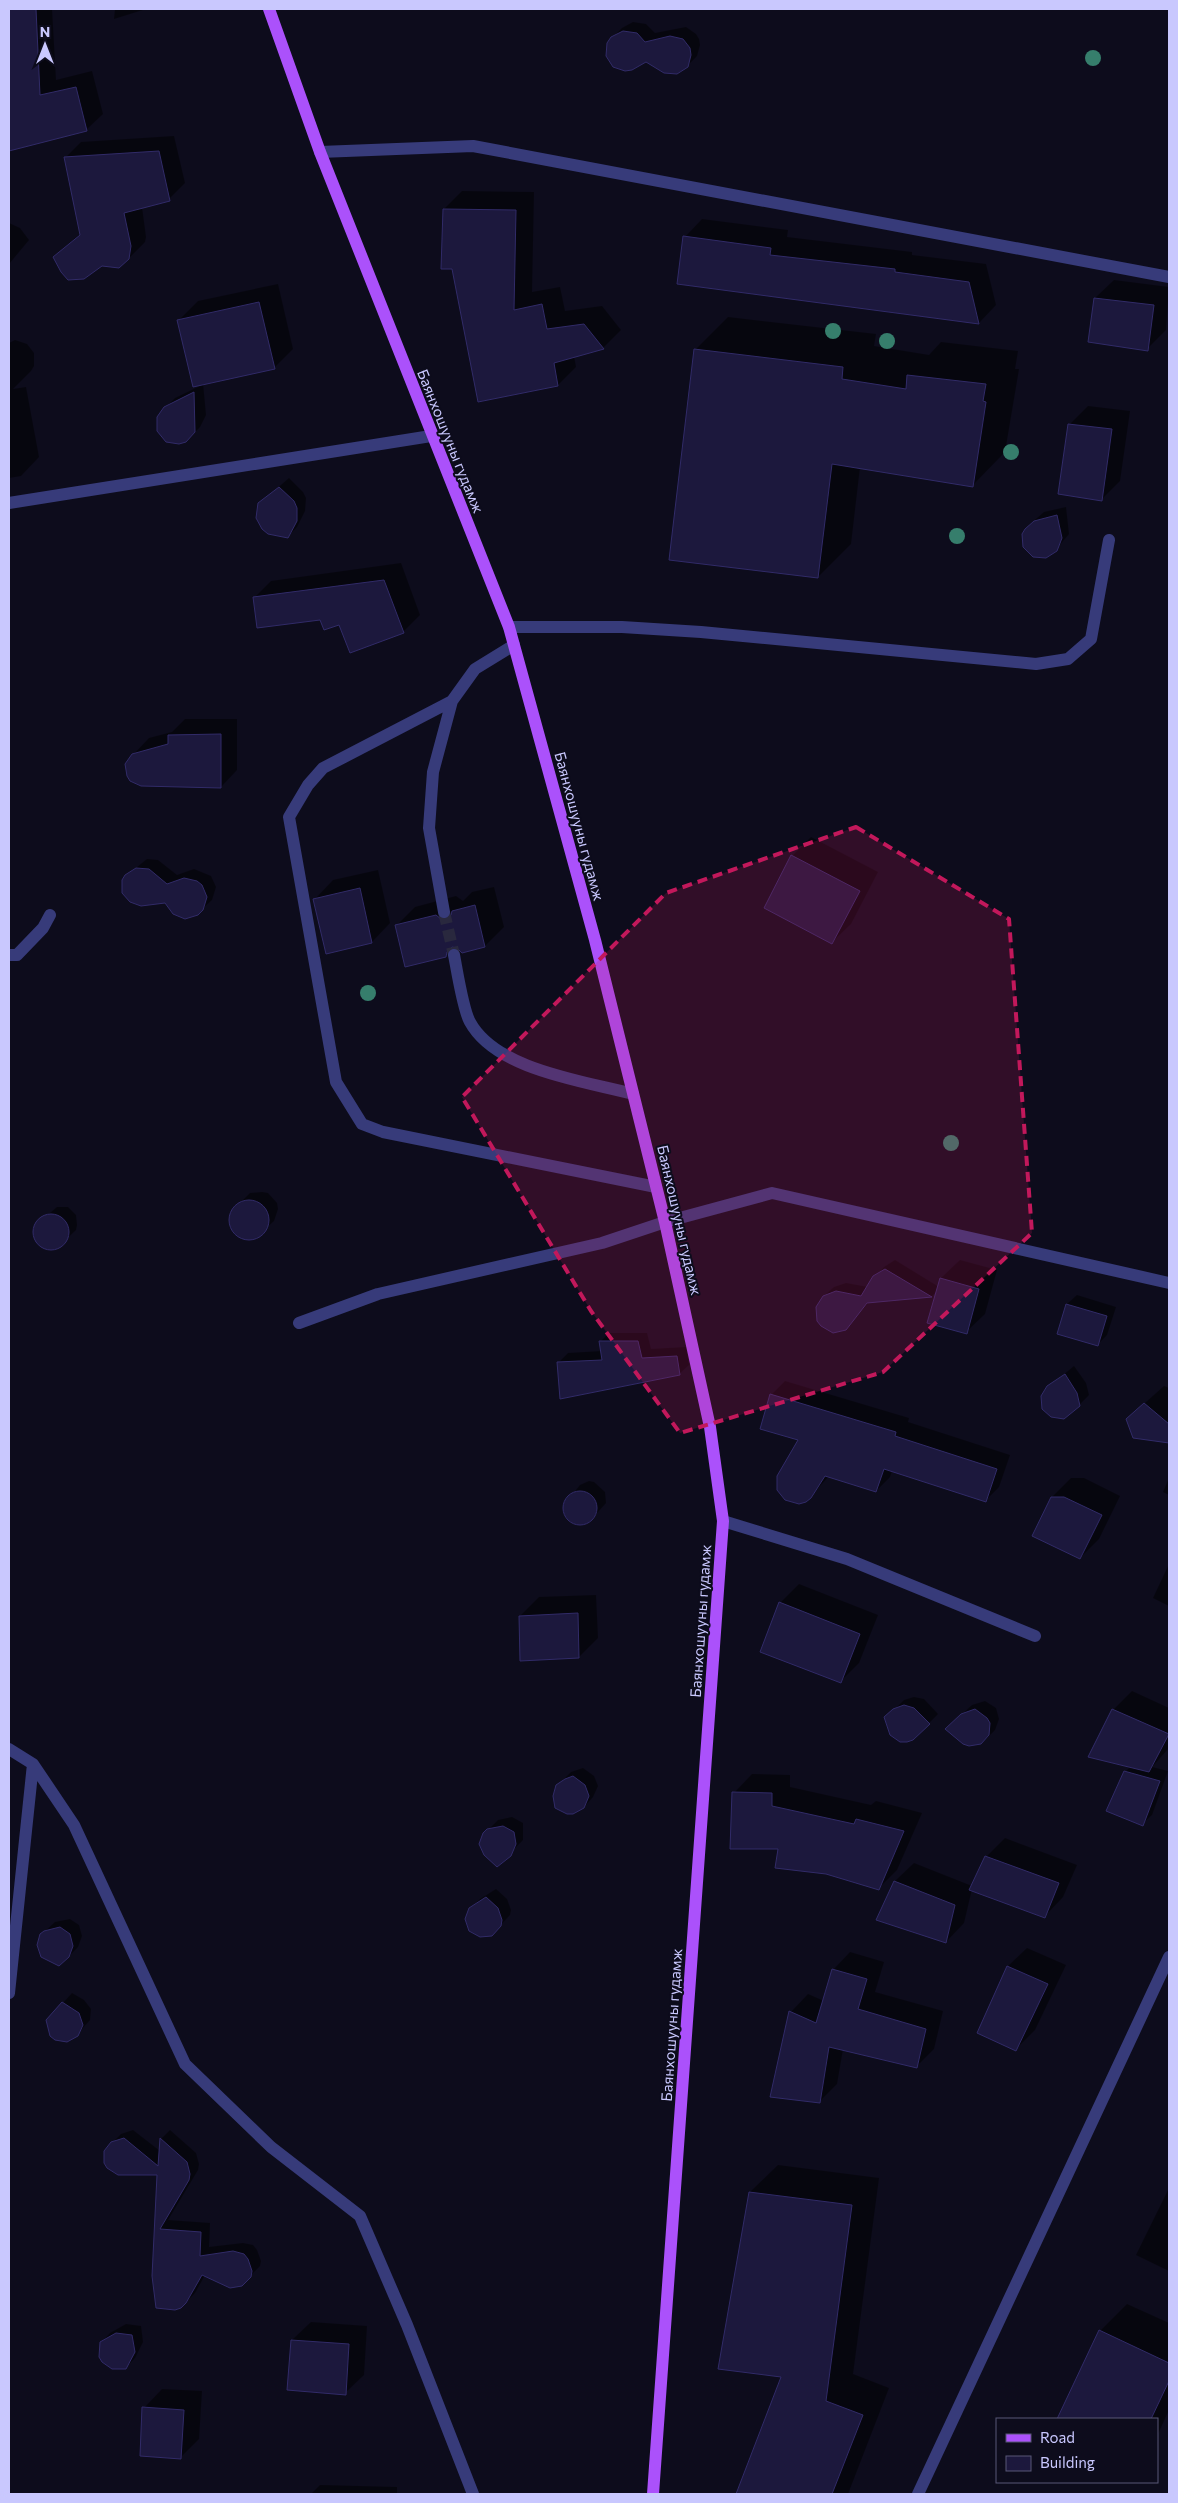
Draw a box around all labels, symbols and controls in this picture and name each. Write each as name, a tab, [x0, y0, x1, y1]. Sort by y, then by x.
north arrow	[20, 20, 70, 70]
text: N	[40, 23, 50, 40]
street label: Баянхошууны гудамж	[414, 366, 488, 516]
street label: Баянхошууны гудамж	[551, 750, 609, 903]
street label: Баянхошууны гудамж	[654, 1143, 706, 1297]
street label: Баянхошууны гудамж	[686, 1544, 714, 1698]
street label: Баянхошууны гудамж	[657, 1948, 685, 2102]
legend	[996, 2418, 1158, 2483]
text: Road	[1040, 2428, 1075, 2446]
text: Building	[1040, 2453, 1095, 2471]

